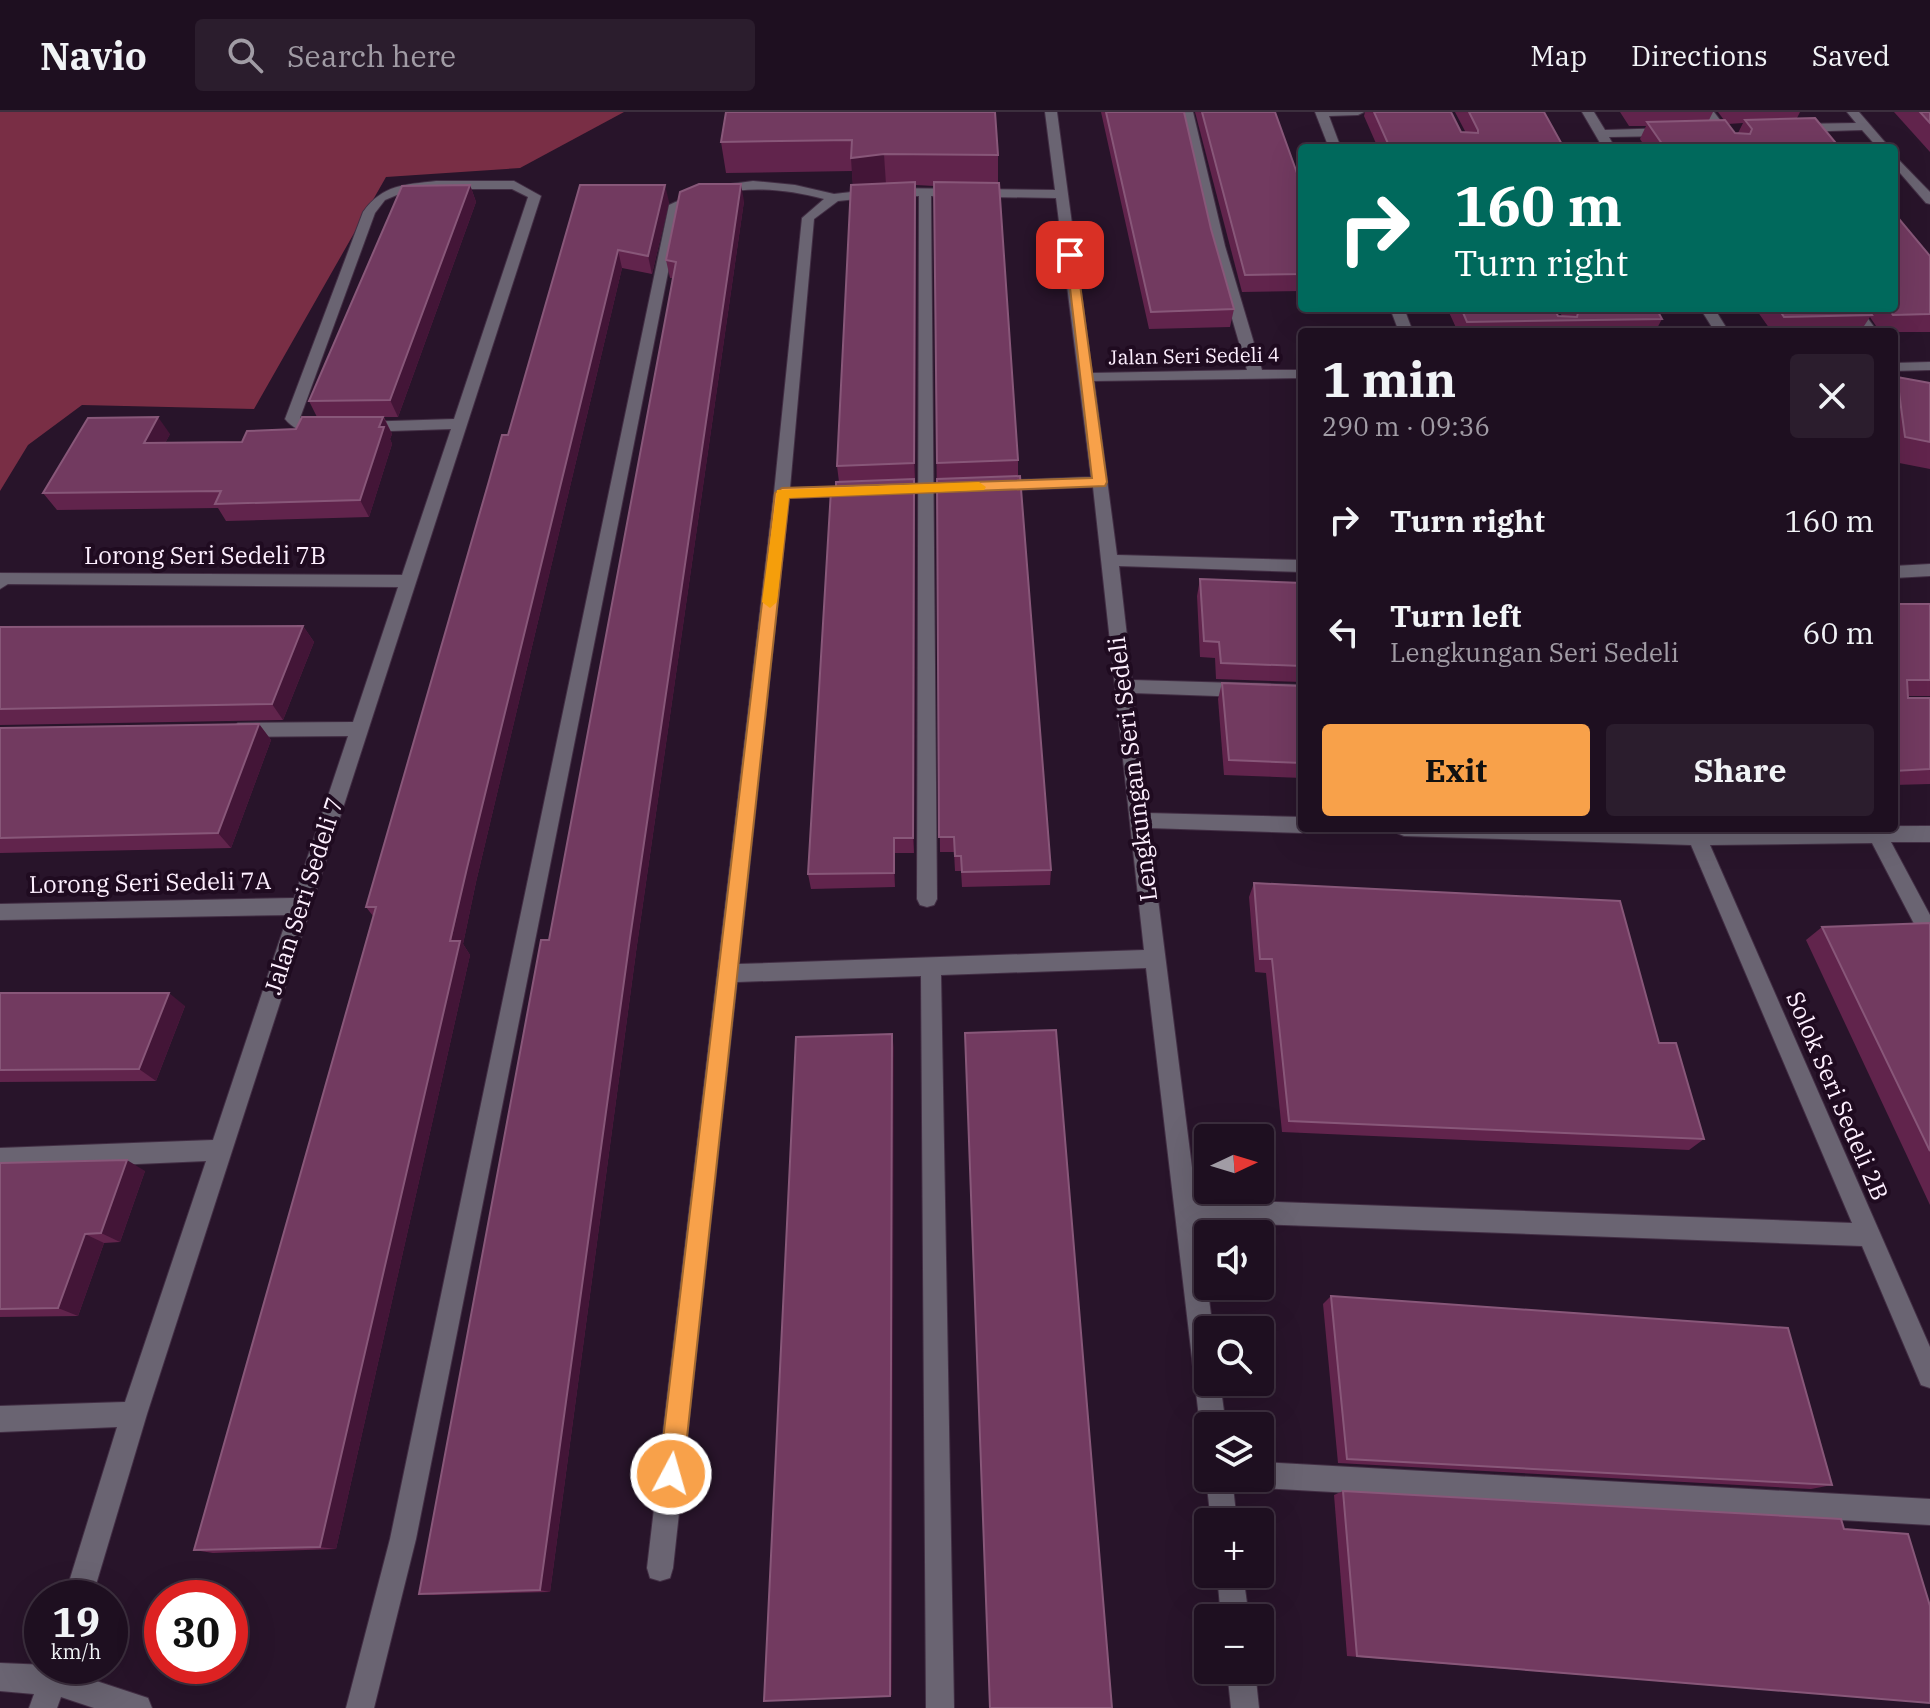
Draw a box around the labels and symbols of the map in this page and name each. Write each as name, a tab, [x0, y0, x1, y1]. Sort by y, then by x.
pin	[1036, 221, 1104, 289]
street label: Jalan Seri Sedeli 4	[1108, 341, 1280, 370]
street label: Lorong Seri Sedeli 7B	[84, 539, 326, 571]
street label: Lengkungan Seri Sedeli	[1100, 635, 1164, 903]
street label: Jalan Seri Sedeli 7	[256, 793, 350, 998]
street label: Lorong Seri Sedeli 7A	[28, 864, 272, 900]
street label: Solok Seri Sedeli 2B	[1779, 986, 1896, 1205]
north arrow	[1194, 1124, 1274, 1204]
position arrow	[629, 1432, 713, 1516]
speed limit sign: 30	[144, 1580, 248, 1684]

